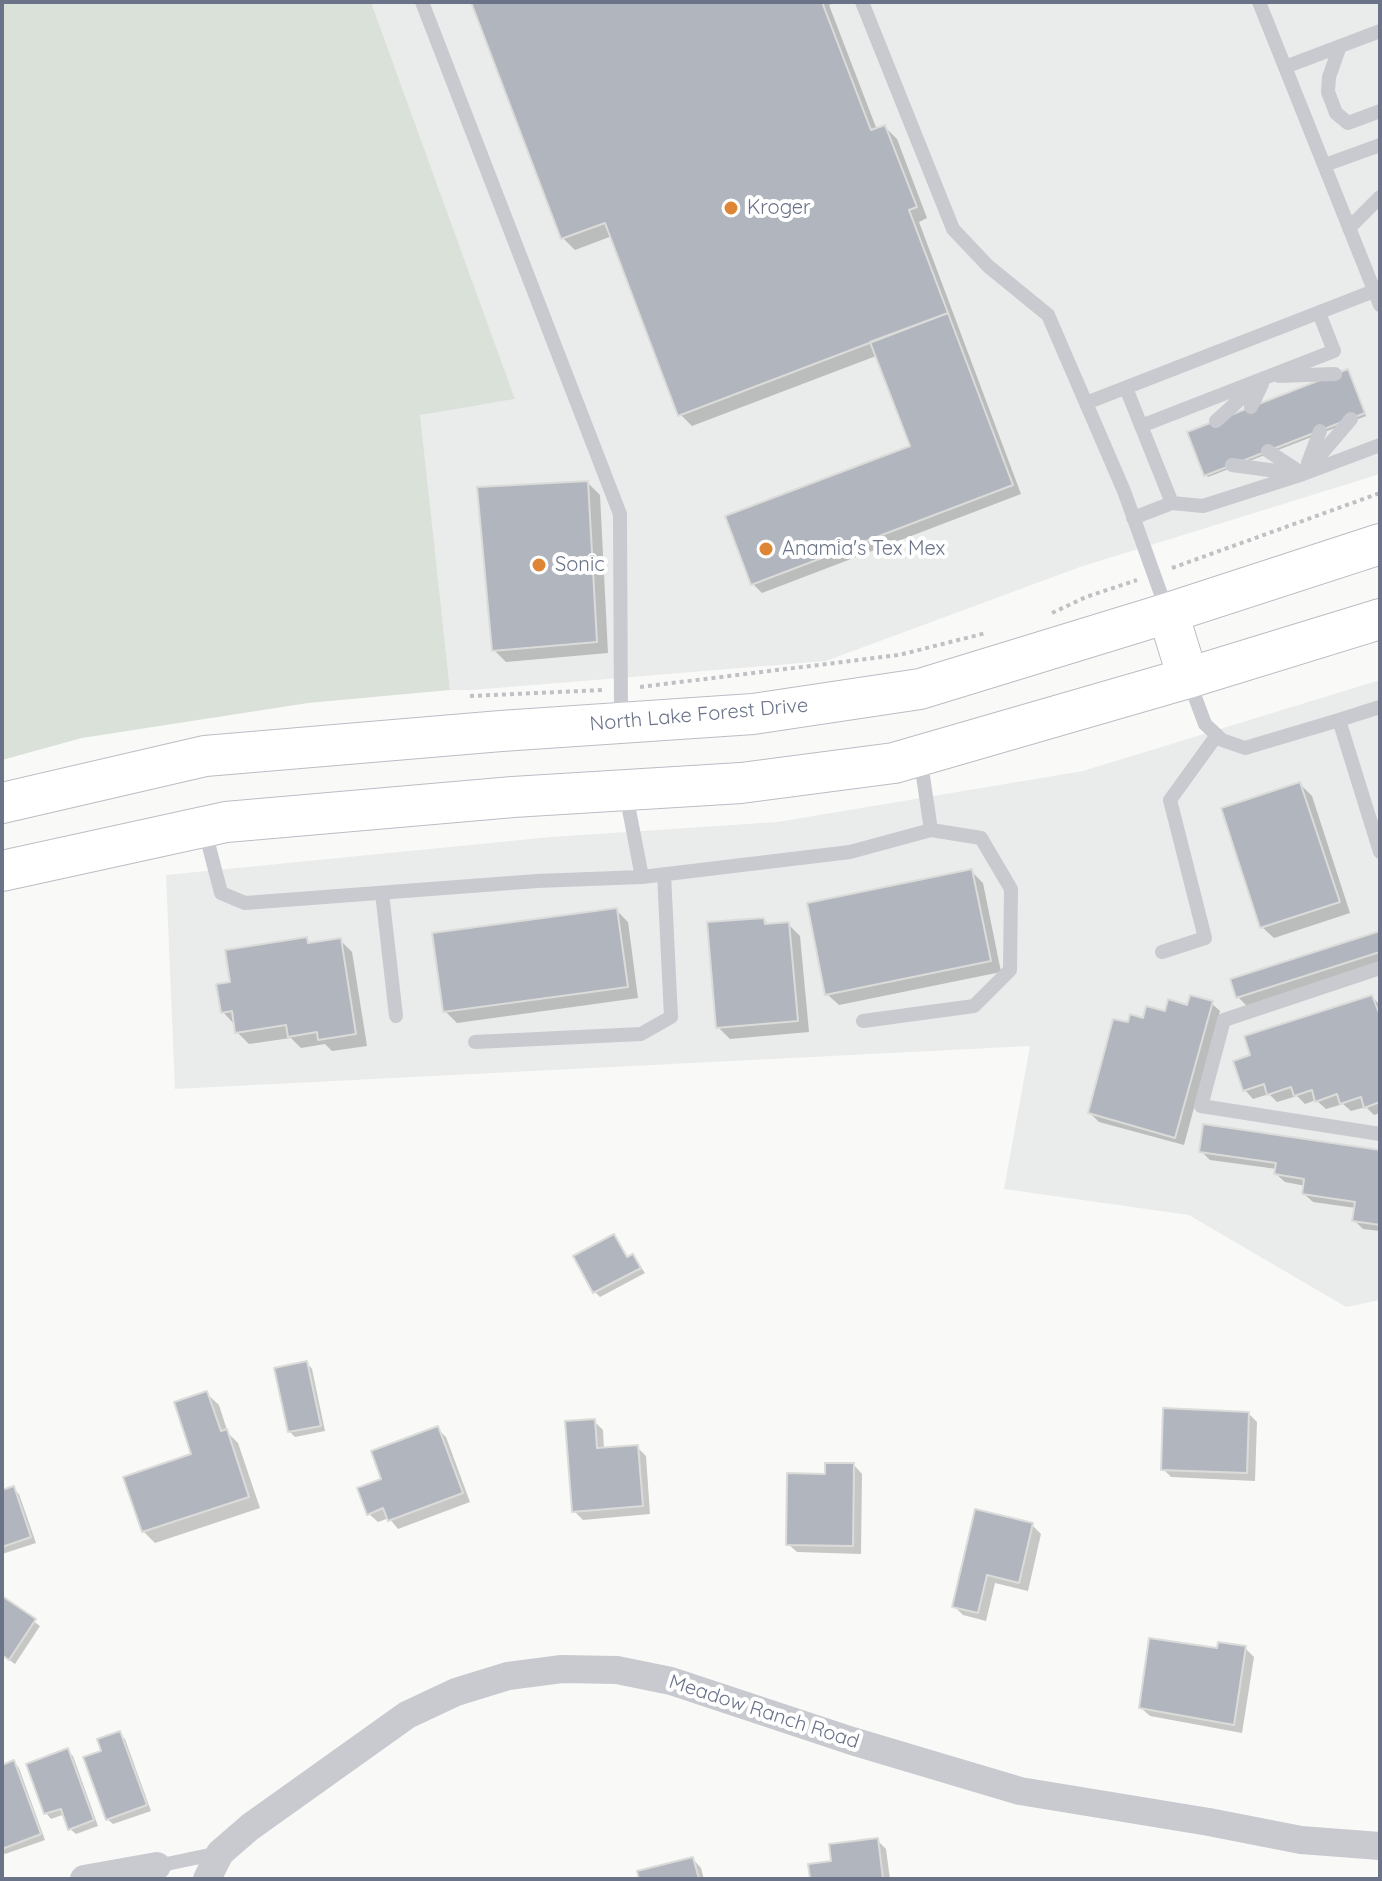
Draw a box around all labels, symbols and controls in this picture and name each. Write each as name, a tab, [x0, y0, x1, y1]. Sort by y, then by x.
place label: Kroger	[747, 196, 811, 220]
marker: Kroger	[722, 199, 740, 217]
place label: Anamia's Tex Mex	[782, 537, 945, 561]
marker: Anamia's Tex Mex	[757, 540, 775, 558]
place label: Sonic	[555, 553, 605, 577]
marker: Sonic	[530, 556, 548, 574]
street label: North Lake Forest Drive	[589, 693, 809, 737]
street label: Meadow Ranch Road	[666, 1670, 862, 1754]

